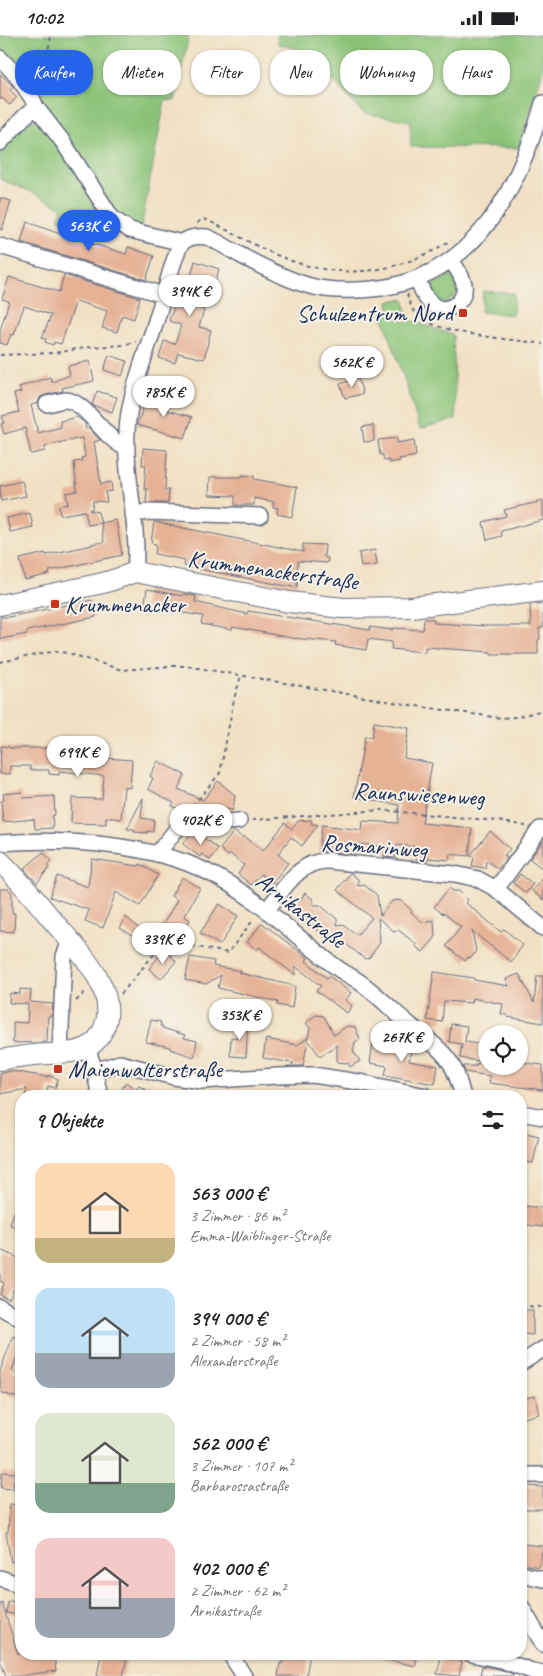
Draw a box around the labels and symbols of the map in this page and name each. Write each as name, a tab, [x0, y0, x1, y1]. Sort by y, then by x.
pin: 563K €	[48, 209, 130, 252]
pin: 394K €	[149, 275, 231, 317]
place label: Schulzentrum Nord	[296, 298, 457, 328]
marker: Schulzentrum Nord	[457, 307, 469, 319]
pin: 562K €	[311, 345, 393, 388]
pin: 785K €	[123, 375, 205, 418]
street label: Krummenackerstraße	[186, 543, 362, 597]
place label: Krummenacker	[65, 589, 187, 619]
marker: Krummenacker	[49, 598, 61, 610]
pin: 699K €	[37, 735, 119, 778]
street label: Raunswiesenweg	[353, 776, 487, 812]
pin: 402K €	[160, 803, 242, 846]
street label: Rosmarinweg	[320, 827, 430, 865]
street label: Arnikastraße	[250, 866, 354, 956]
pin: 339K €	[122, 923, 204, 965]
pin: 353K €	[199, 999, 281, 1041]
pin: 267K €	[361, 1021, 443, 1063]
place label: Maienwalterstraße	[68, 1054, 224, 1084]
marker: Maienwalterstraße	[52, 1063, 64, 1075]

